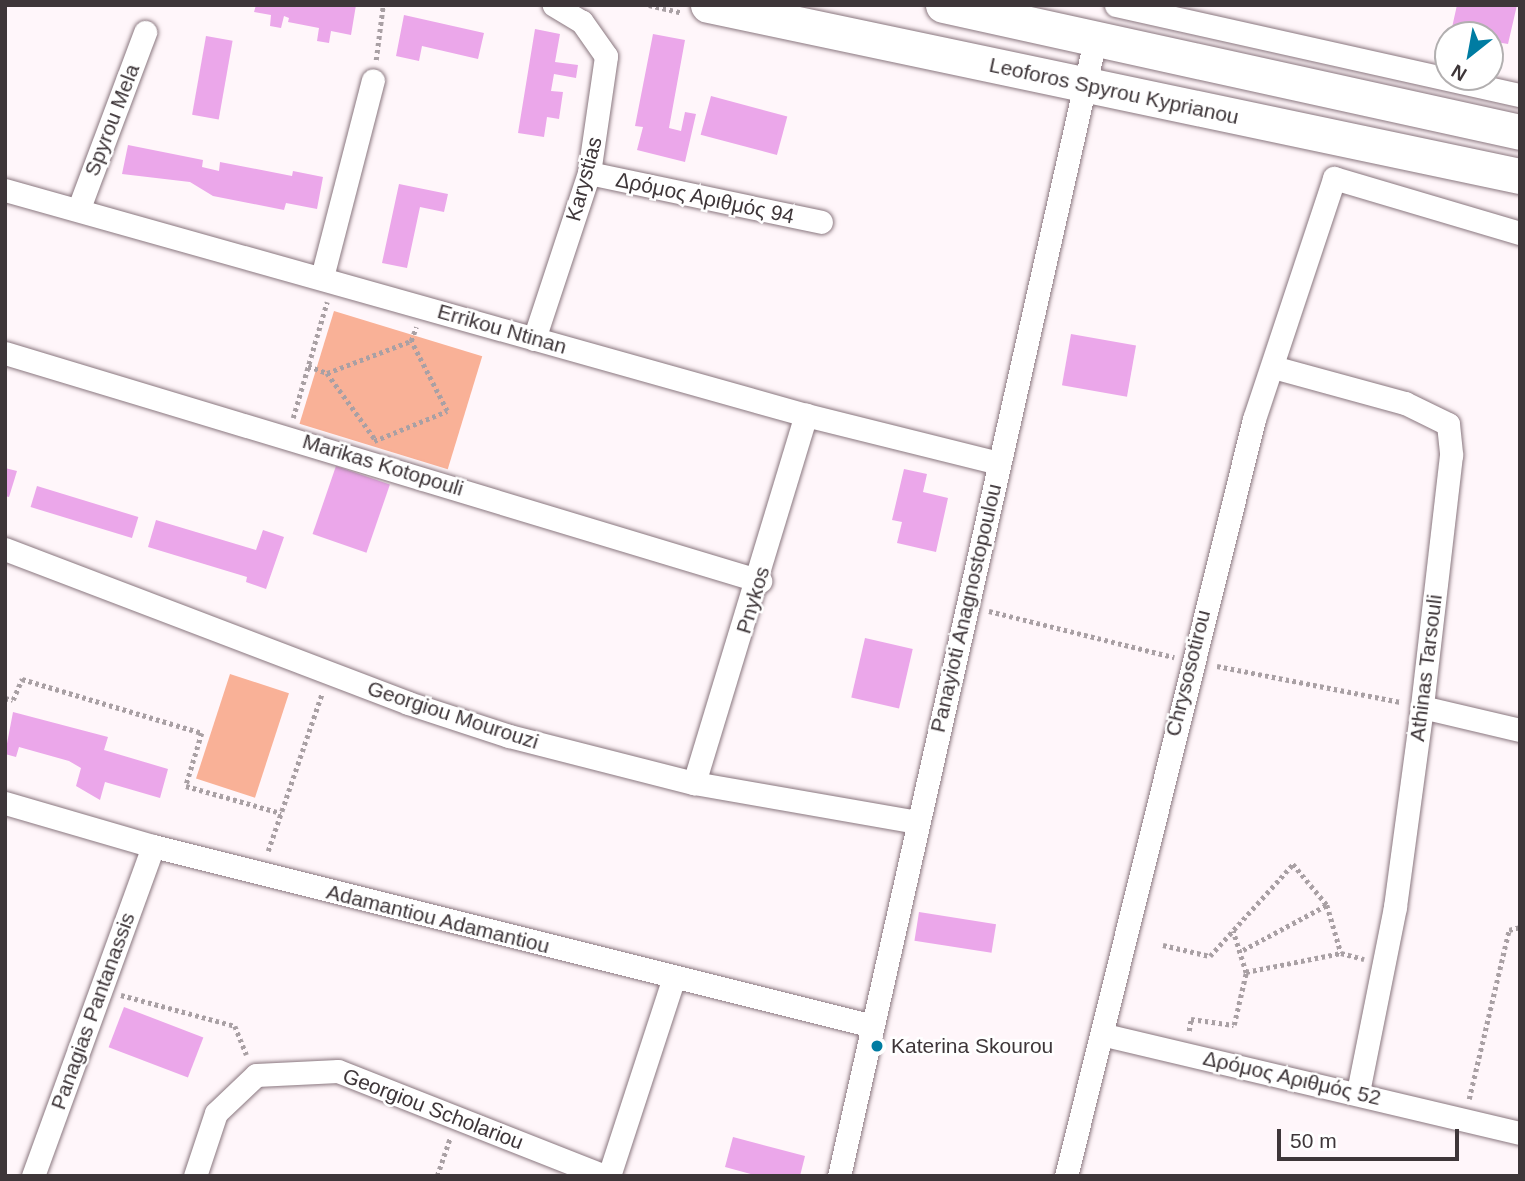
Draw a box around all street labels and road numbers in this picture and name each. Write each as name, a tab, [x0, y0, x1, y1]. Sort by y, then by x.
street label: Leoforos Spyrou Kyprianou	[987, 52, 1241, 130]
street label: Spyrou Mela	[79, 60, 145, 180]
street label: Karystias	[561, 134, 607, 224]
street label: Δρόμος Αριθμός 94	[613, 167, 797, 229]
street label: Errikou Ntinan	[435, 299, 569, 359]
street label: Marikas Kotopouli	[300, 429, 466, 501]
street label: Panayioti Anagnostopoulou	[925, 481, 1007, 735]
street label: Pnykos	[731, 563, 775, 637]
street label: Athinas Tarsouli	[1404, 593, 1448, 743]
street label: Chrysosotirou	[1160, 607, 1216, 739]
street label: Georgiou Mourouzi	[364, 675, 542, 755]
street label: Adamantiou Adamantiou	[323, 879, 553, 959]
street label: Panagias Pantanassis	[46, 909, 140, 1113]
street label: Δρόμος Αριθμός 52	[1200, 1045, 1384, 1111]
street label: Georgiou Scholariou	[339, 1063, 527, 1155]

